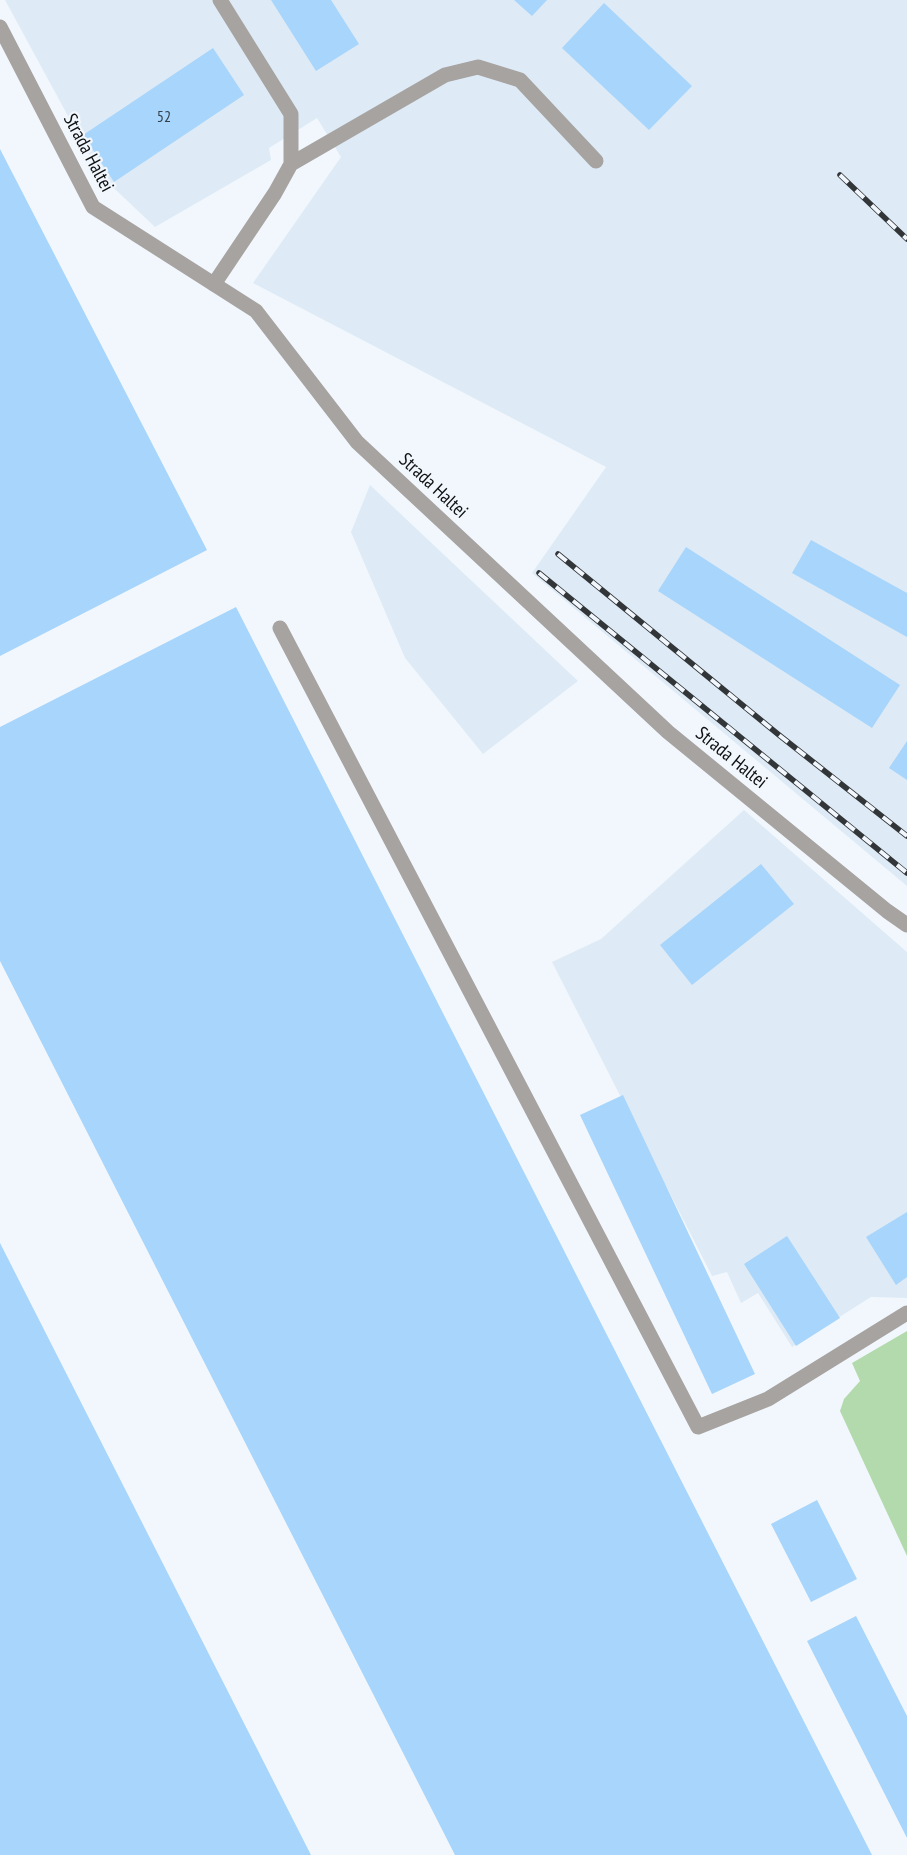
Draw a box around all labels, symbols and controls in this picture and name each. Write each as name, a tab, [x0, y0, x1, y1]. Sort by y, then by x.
house number: 52	[157, 107, 171, 127]
street label: Strada Haltei	[58, 110, 118, 196]
street label: Strada Haltei	[394, 449, 472, 523]
street label: Strada Haltei	[691, 722, 771, 794]

